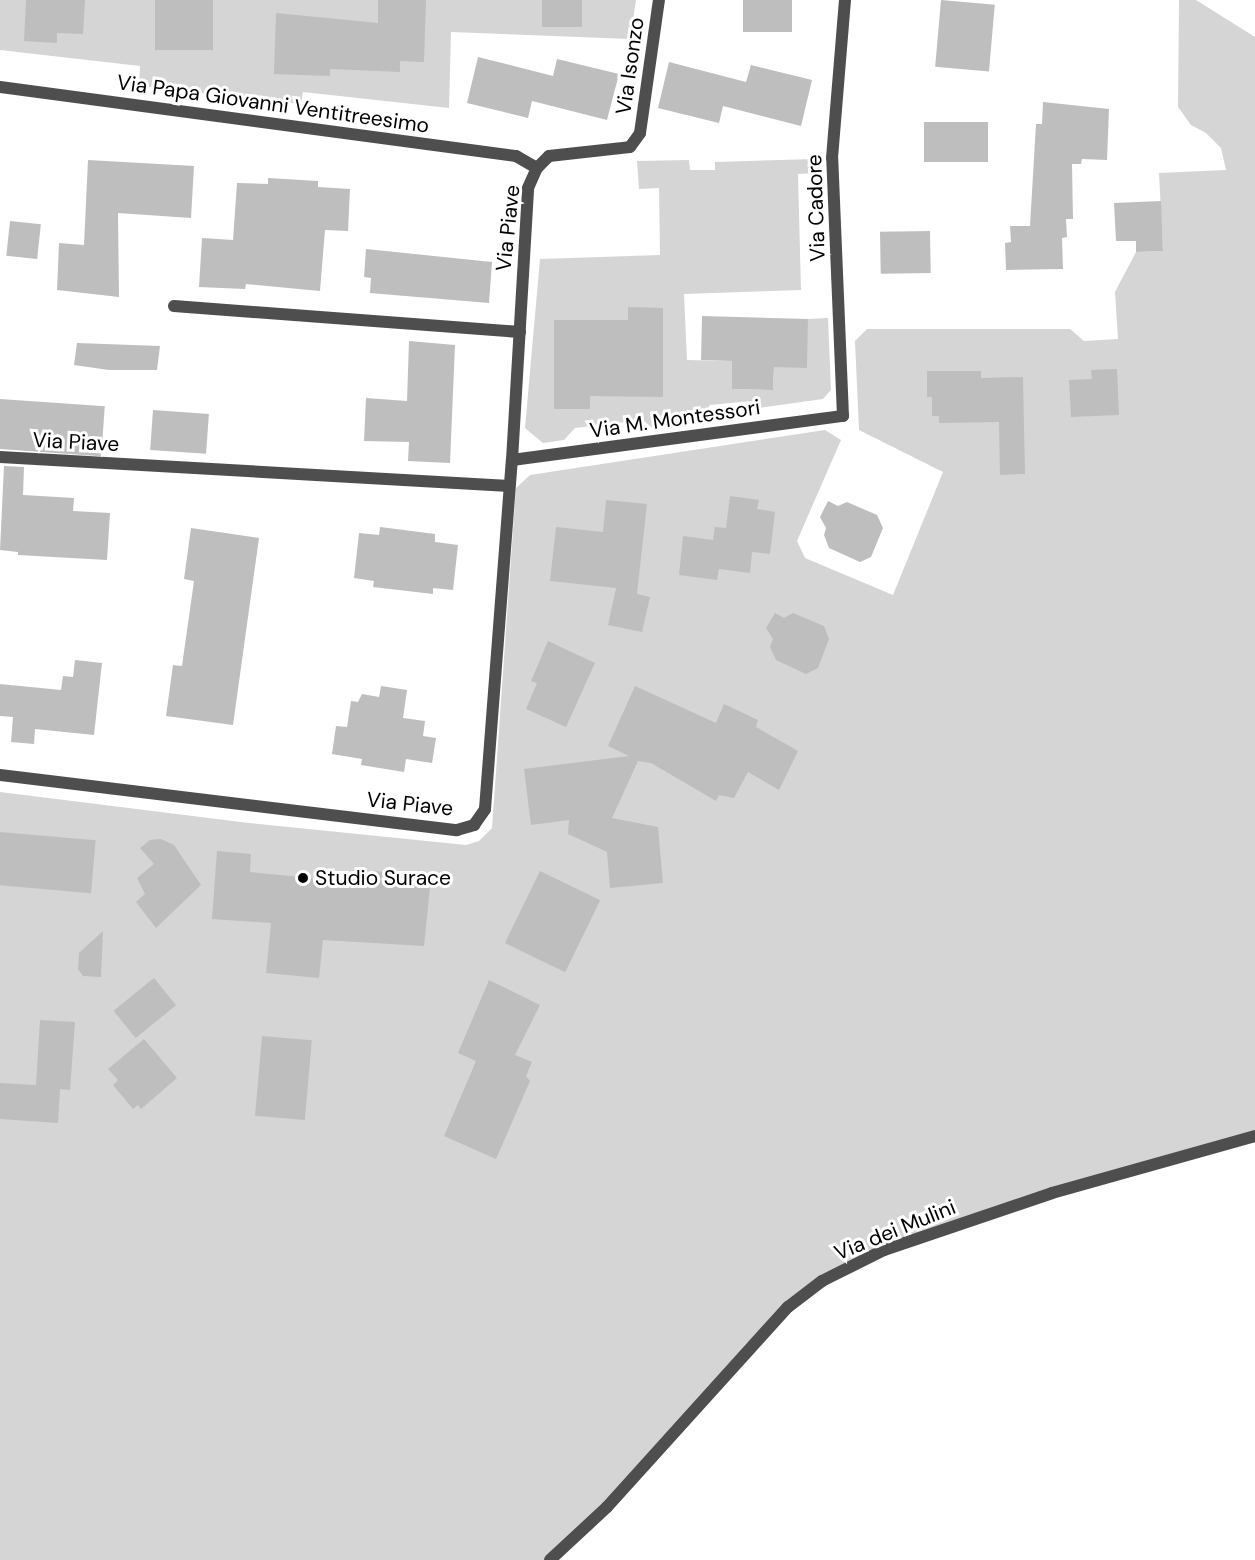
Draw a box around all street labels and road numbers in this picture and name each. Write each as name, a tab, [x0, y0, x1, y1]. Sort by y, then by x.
street label: Via Isonzo	[611, 16, 649, 116]
street label: Via Papa Giovanni Ventitreesimo	[115, 70, 431, 138]
street label: Via Cadore	[802, 154, 830, 262]
street label: Via Piave	[491, 184, 525, 272]
street label: Via M. Montessori	[588, 395, 762, 443]
street label: Via Piave	[32, 427, 120, 457]
street label: Via Piave	[366, 787, 454, 821]
street label: Via dei Mulini	[831, 1194, 959, 1266]

